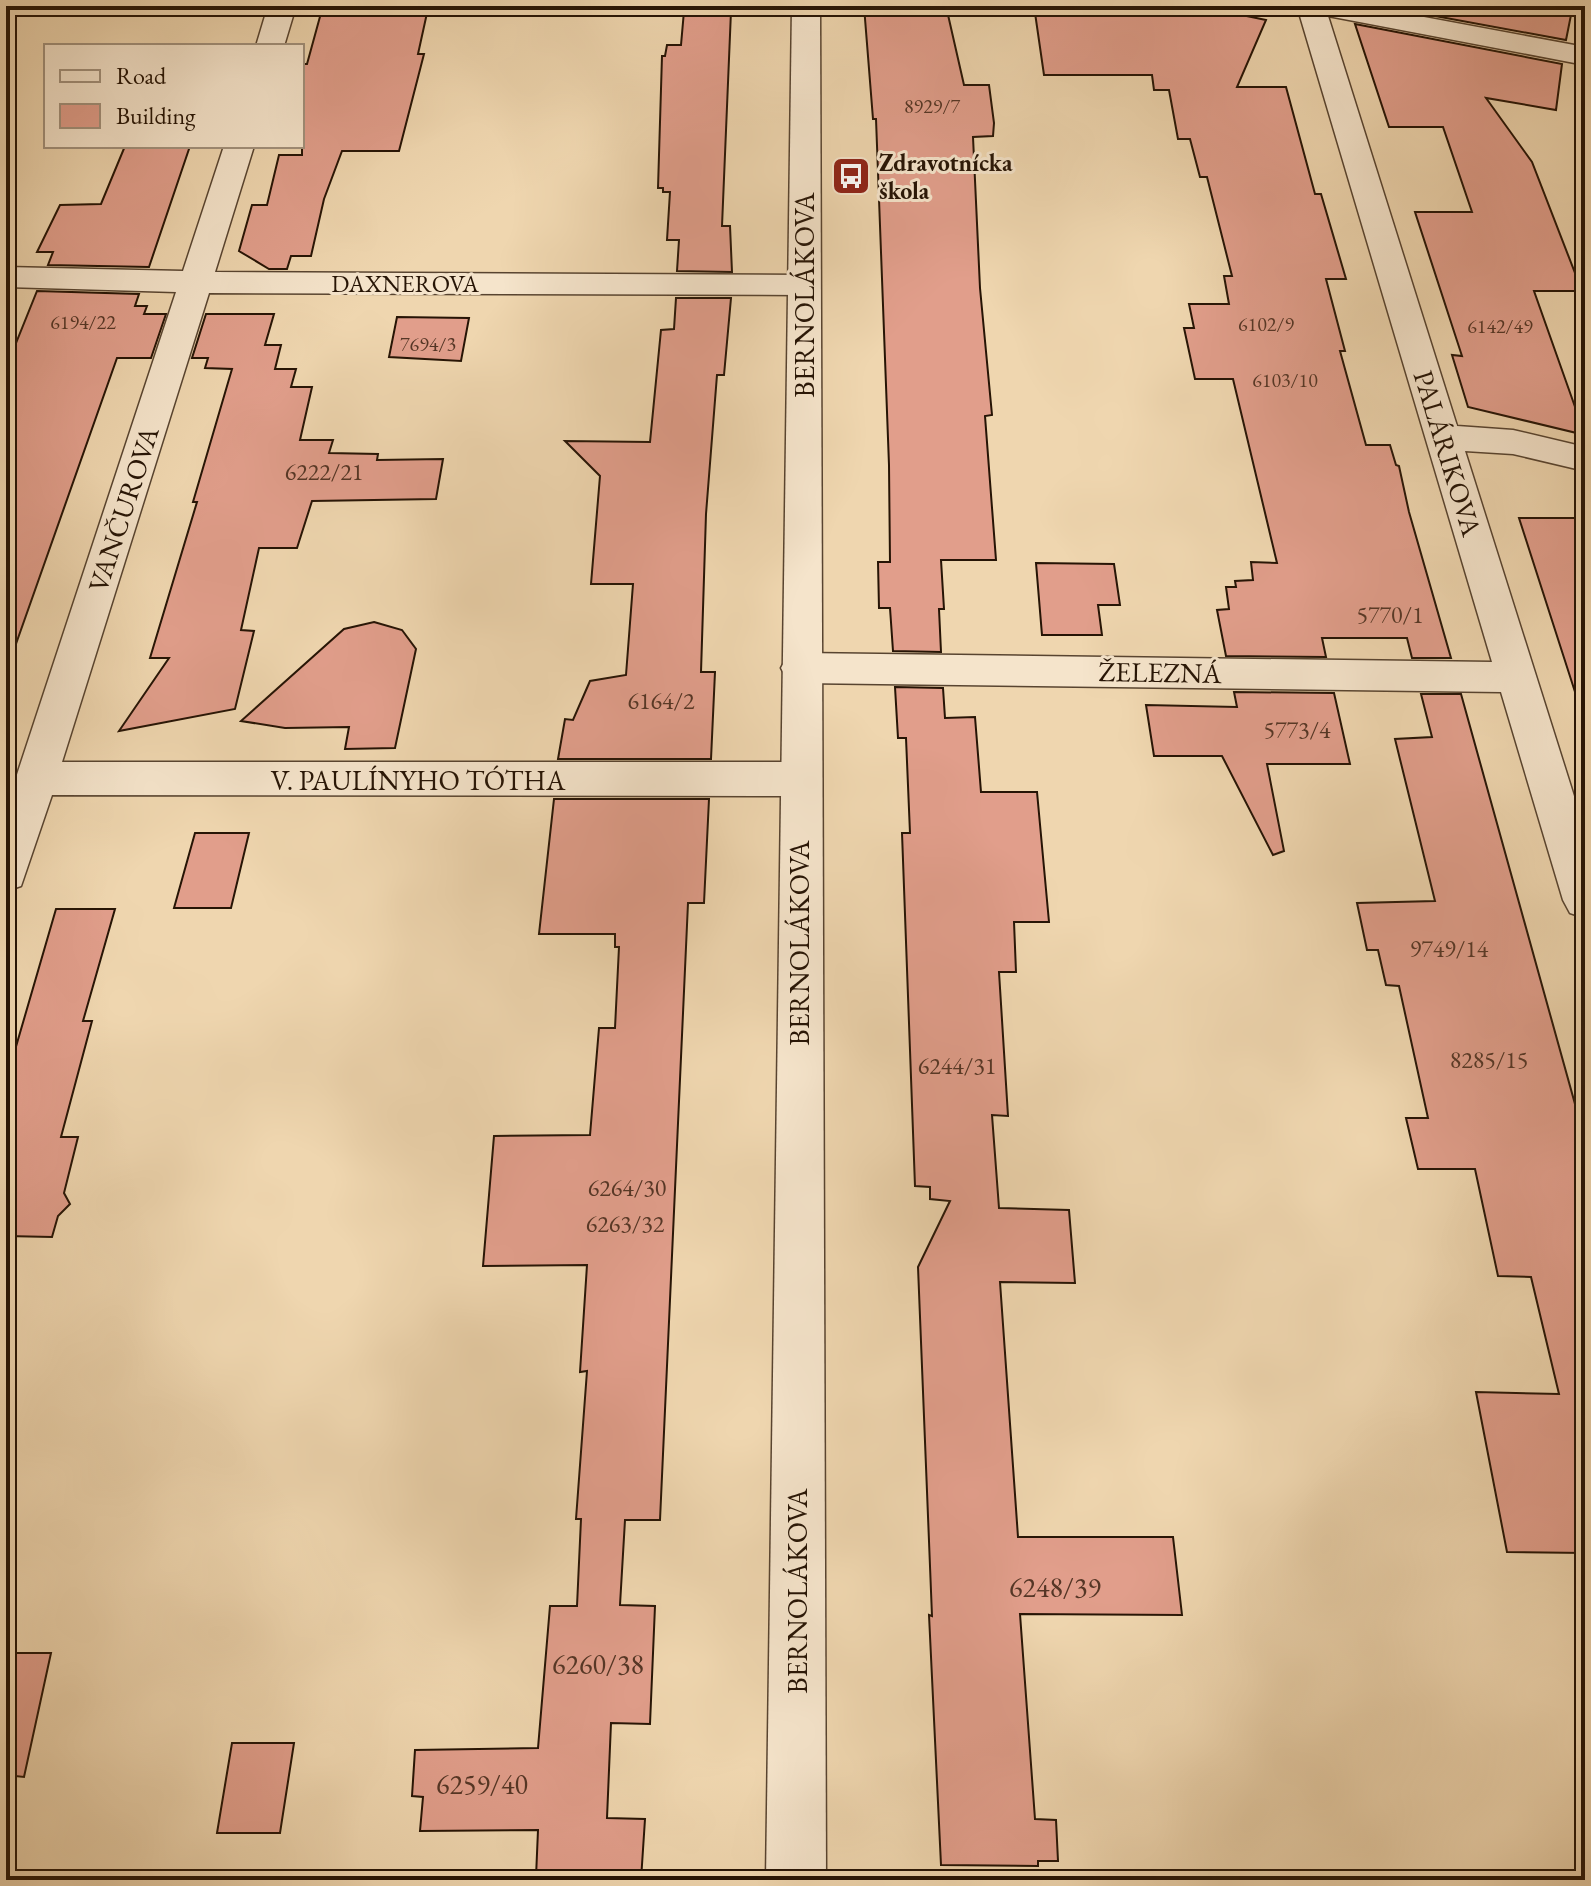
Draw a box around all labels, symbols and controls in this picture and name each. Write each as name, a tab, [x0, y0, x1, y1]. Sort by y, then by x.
legend	[44, 44, 304, 148]
text: Road	[116, 60, 167, 91]
house number: 8929/7	[904, 93, 960, 119]
text: Building	[116, 100, 196, 131]
place label: Zdravotnícka škola	[879, 147, 1013, 206]
bus stop icon: Zdravotnícka škola	[830, 155, 872, 197]
street label: BERNOLÁKOVA	[786, 192, 822, 398]
street label: DAXNEROVA	[331, 268, 479, 299]
house number: 6194/22	[50, 309, 116, 335]
house number: 6102/9	[1238, 311, 1294, 337]
house number: 6142/49	[1467, 313, 1533, 339]
house number: 7694/3	[400, 331, 456, 357]
street label: PALÁRIKOVA	[1406, 366, 1490, 541]
house number: 6103/10	[1252, 367, 1318, 393]
street label: VANČUROVA	[79, 421, 167, 596]
house number: 6222/21	[285, 456, 363, 487]
house number: 5770/1	[1356, 599, 1424, 630]
street label: ŽELEZNÁ	[1098, 653, 1223, 691]
house number: 6164/2	[627, 685, 695, 716]
house number: 5773/4	[1263, 714, 1331, 745]
street label: V. PAULÍNYHO TÓTHA	[271, 762, 566, 798]
street label: BERNOLÁKOVA	[781, 840, 817, 1046]
house number: 9749/14	[1410, 933, 1489, 964]
house number: 8285/15	[1450, 1044, 1528, 1075]
house number: 6244/31	[918, 1050, 996, 1081]
house number: 6264/30	[588, 1172, 666, 1203]
house number: 6263/32	[586, 1208, 665, 1239]
street label: BERNOLÁKOVA	[779, 1488, 815, 1694]
house number: 6248/39	[1009, 1569, 1101, 1605]
house number: 6260/38	[552, 1646, 644, 1682]
house number: 6259/40	[436, 1766, 528, 1802]

